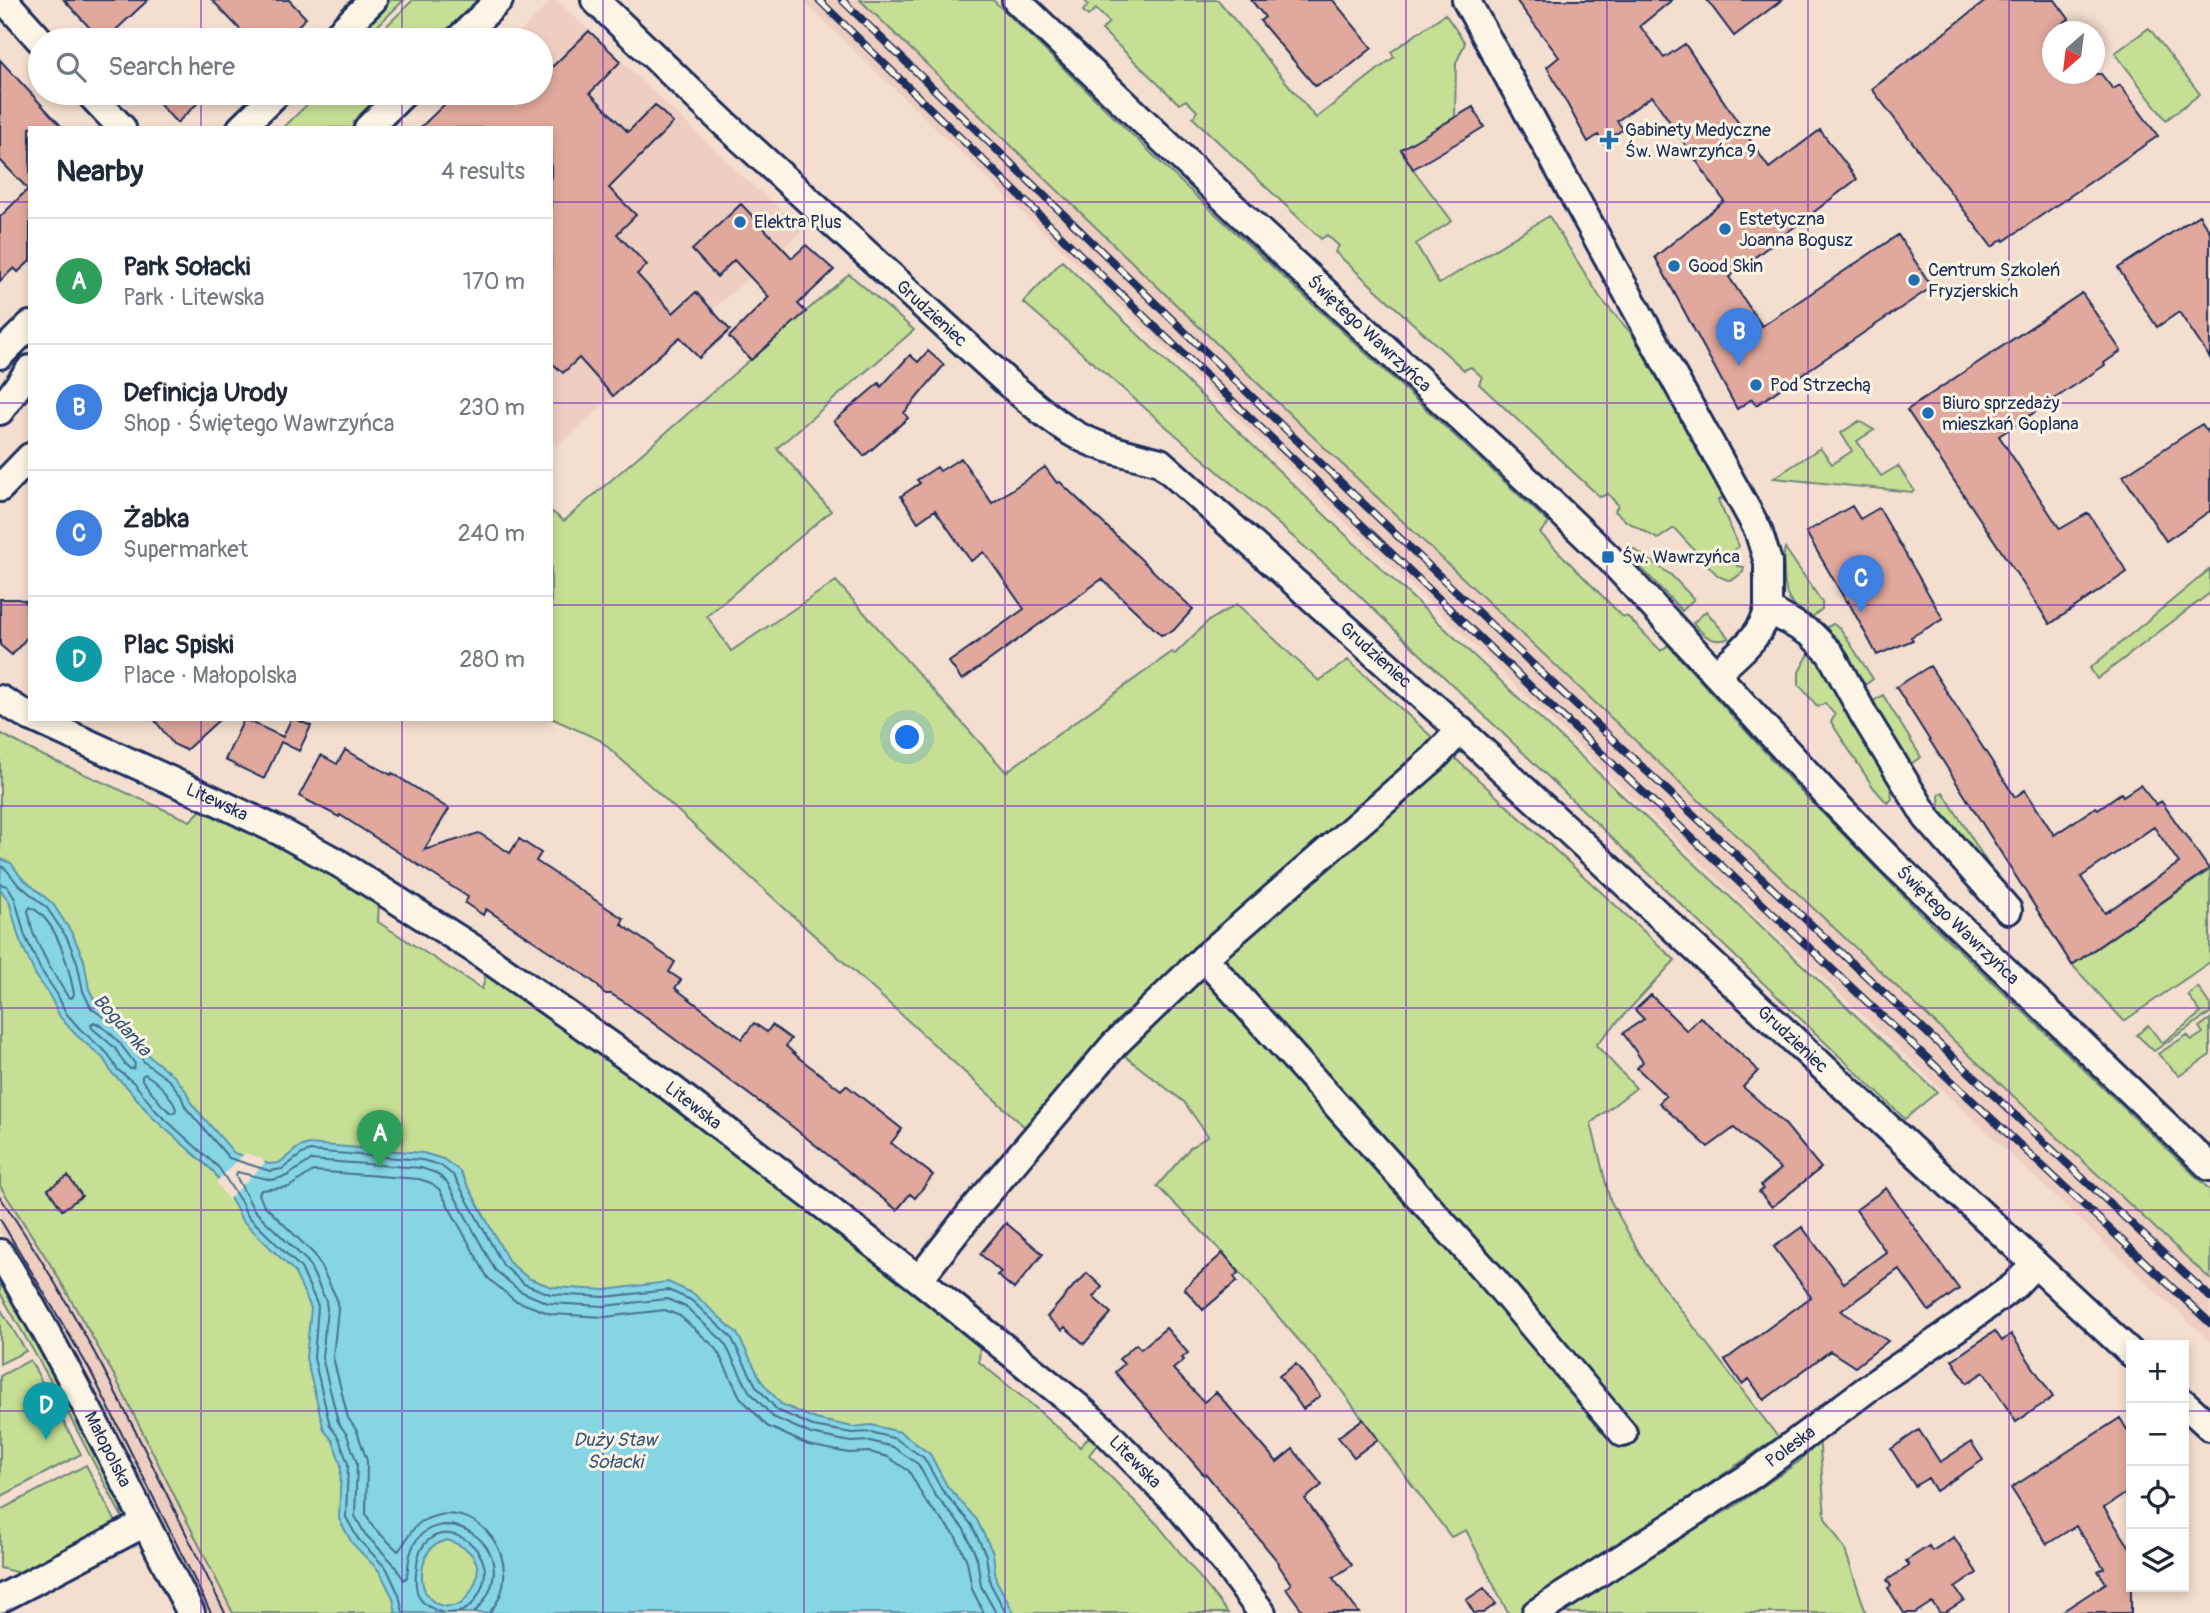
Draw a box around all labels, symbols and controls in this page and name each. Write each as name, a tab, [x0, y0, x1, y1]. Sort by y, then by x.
north arrow	[2042, 21, 2105, 84]
search box	[28, 28, 553, 105]
icon: search	[52, 48, 90, 86]
text: Search here	[108, 51, 235, 83]
place label: Gabinety Medyczne Św. Wawrzyńca 9	[1625, 119, 1771, 163]
marker: Gabinety Medyczne Św. Wawrzyńca 9	[1599, 130, 1619, 150]
text: Nearby	[56, 153, 143, 190]
text: 4 results	[441, 157, 525, 186]
place label: Estetyczna Joanna Bogusz	[1739, 208, 1853, 252]
place label: Elektra Plus	[754, 211, 841, 234]
marker: Elektra Plus	[732, 214, 748, 230]
marker: Estetyczna Joanna Bogusz	[1717, 221, 1733, 237]
text: Park Sołacki	[123, 251, 250, 283]
place label: Good Skin	[1688, 255, 1763, 278]
marker: Good Skin	[1666, 258, 1682, 274]
place label: Centrum Szkoleń Fryzjerskich	[1928, 259, 2060, 303]
text: A	[72, 267, 86, 296]
text: 170 m	[463, 267, 525, 296]
street label: Świętego Wawrzyńca	[1302, 270, 1437, 397]
marker: Centrum Szkoleń Fryzjerskich	[1906, 272, 1922, 288]
street label: Grudzieniec	[891, 275, 972, 352]
text: Park · Litewska	[123, 283, 264, 312]
pin: B	[1716, 308, 1762, 366]
place label: Pod Strzechą	[1770, 374, 1872, 397]
text: Definicja Urody	[123, 377, 287, 409]
marker: Pod Strzechą	[1748, 377, 1764, 393]
place label: Biuro sprzedaży mieszkań Goplana	[1942, 392, 2079, 436]
text: B	[72, 393, 86, 422]
text: 230 m	[459, 393, 525, 422]
marker: Biuro sprzedaży mieszkań Goplana	[1920, 405, 1936, 421]
text: Shop · Świętego Wawrzyńca	[123, 409, 395, 438]
text: Żabka	[123, 503, 189, 535]
text: C	[72, 519, 86, 548]
text: 240 m	[458, 519, 525, 548]
text: Supermarket	[123, 535, 248, 564]
place label: Św. Wawrzyńca	[1622, 546, 1740, 569]
marker: Św. Wawrzyńca	[1600, 549, 1616, 565]
pin: C	[1838, 555, 1884, 613]
street label: Grudzieniec	[1335, 617, 1417, 693]
text: Plac Spiski	[123, 629, 234, 661]
text: D	[72, 645, 86, 674]
text: 280 m	[459, 645, 525, 674]
text: Place · Małopolska	[123, 661, 297, 690]
your location	[890, 720, 924, 754]
street label: Litewska	[183, 778, 252, 826]
street label: Świętego Wawrzyńca	[1892, 861, 2024, 989]
water label: Bogdanka	[88, 989, 157, 1062]
street label: Grudzieniec	[1753, 1000, 1833, 1078]
street label: Litewska	[660, 1076, 726, 1134]
pin: A	[357, 1110, 403, 1168]
map controls	[2126, 1340, 2189, 1592]
button: +	[2126, 1340, 2189, 1403]
pin: D	[23, 1382, 69, 1440]
button: −	[2126, 1403, 2189, 1466]
street label: Małopolska	[79, 1407, 137, 1491]
street label: Poleska	[1761, 1420, 1820, 1473]
water label: Duży Staw Sołacki	[573, 1428, 660, 1474]
street label: Litewska	[1104, 1430, 1166, 1493]
button: locate	[2126, 1466, 2189, 1529]
button: layers	[2126, 1529, 2189, 1592]

